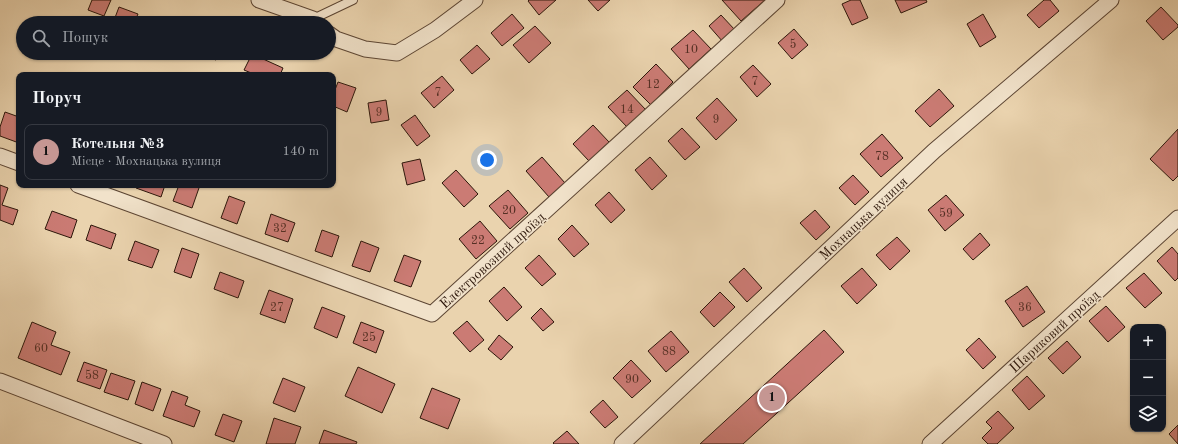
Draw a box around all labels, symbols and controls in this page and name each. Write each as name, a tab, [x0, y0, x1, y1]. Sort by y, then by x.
search box	[16, 16, 336, 60]
icon: search	[30, 27, 52, 49]
text: Пошук	[62, 31, 108, 46]
house number: 5	[790, 38, 797, 51]
house number: 10	[684, 44, 698, 56]
house number: 7	[752, 76, 758, 88]
house number: 12	[646, 79, 660, 91]
house number: 7	[435, 87, 441, 99]
text: Поруч	[32, 90, 81, 107]
house number: 14	[620, 104, 634, 116]
house number: 9	[376, 107, 382, 119]
house number: 9	[713, 114, 719, 126]
text: Котельня №3	[71, 137, 164, 152]
text: 1	[42, 145, 50, 158]
text: 140 m	[282, 145, 319, 158]
your location	[477, 150, 497, 170]
house number: 78	[875, 151, 889, 163]
text: Місце · Мохнацька вулиця	[71, 155, 221, 168]
street label: Мохнацька вулиця	[817, 175, 910, 263]
house number: 20	[502, 205, 516, 217]
house number: 59	[939, 207, 953, 220]
street label: Електровозний проїзд	[437, 210, 548, 311]
house number: 32	[273, 223, 287, 235]
house number: 22	[471, 235, 485, 247]
street label: Шариковий проїзд	[1007, 288, 1102, 376]
house number: 27	[270, 302, 284, 314]
house number: 36	[1018, 302, 1032, 314]
map controls	[1130, 324, 1166, 432]
button: +	[1130, 324, 1166, 360]
house number: 25	[362, 331, 376, 344]
house number: 60	[34, 343, 48, 355]
house number: 88	[662, 346, 676, 358]
button: −	[1130, 360, 1166, 396]
house number: 58	[85, 369, 99, 382]
house number: 90	[625, 374, 639, 386]
pin: 1	[759, 383, 785, 413]
button: layers	[1130, 396, 1166, 432]

